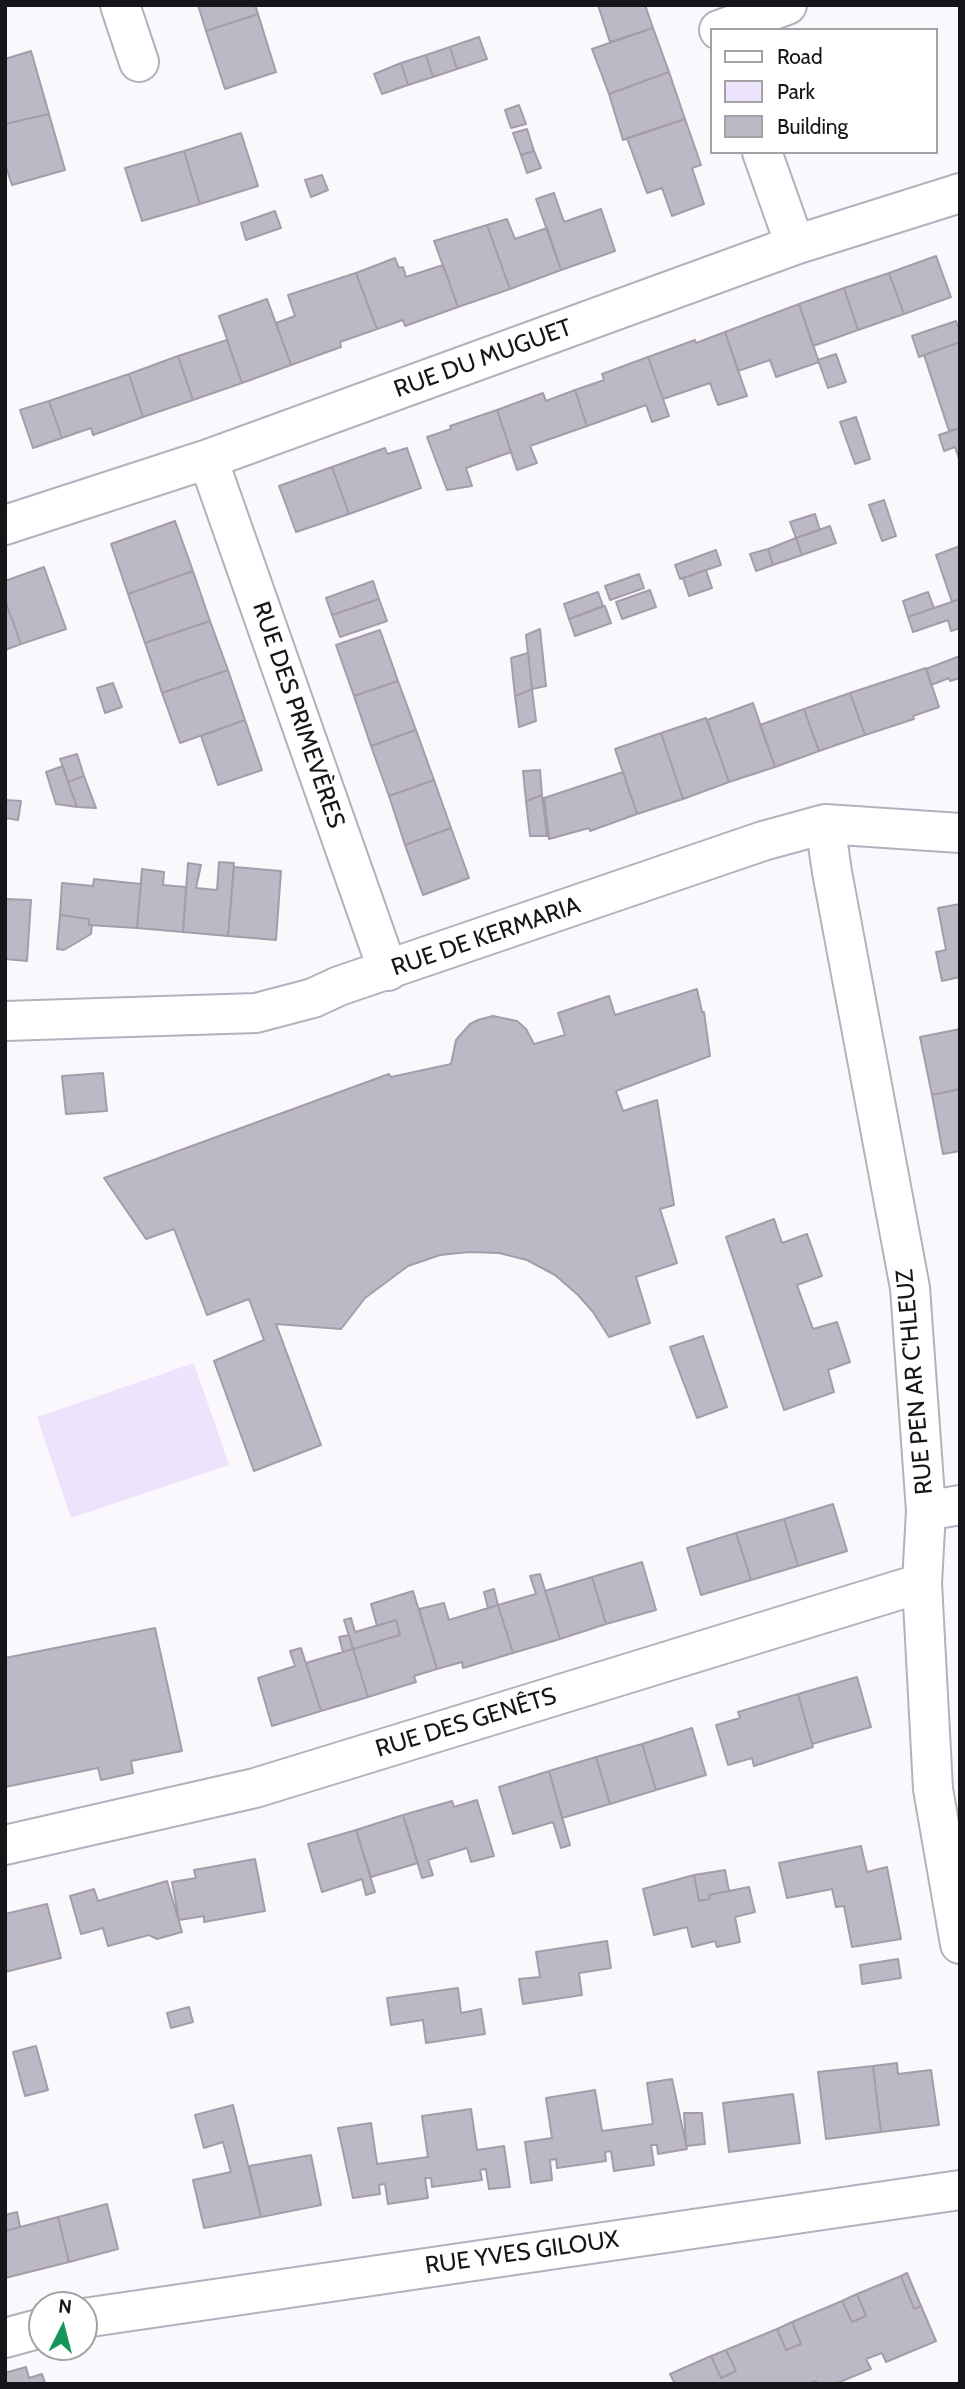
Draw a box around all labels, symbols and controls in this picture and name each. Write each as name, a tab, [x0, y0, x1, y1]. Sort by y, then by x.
legend	[710, 28, 937, 154]
text: Road	[777, 44, 823, 69]
text: Park	[777, 79, 815, 104]
text: Building	[777, 114, 848, 139]
street label: RUE DU MUGUET	[390, 313, 576, 405]
street label: RUE DES PRIMEVÈRES	[246, 598, 350, 832]
street label: RUE DE KERMARIA	[388, 891, 584, 983]
street label: RUE PEN AR C'HLEUZ	[891, 1268, 939, 1496]
street label: RUE DES GENÊTS	[372, 1682, 560, 1764]
street label: RUE YVES GILOUX	[423, 2225, 621, 2281]
north arrow	[28, 2291, 98, 2361]
text: N	[57, 2294, 73, 2319]

